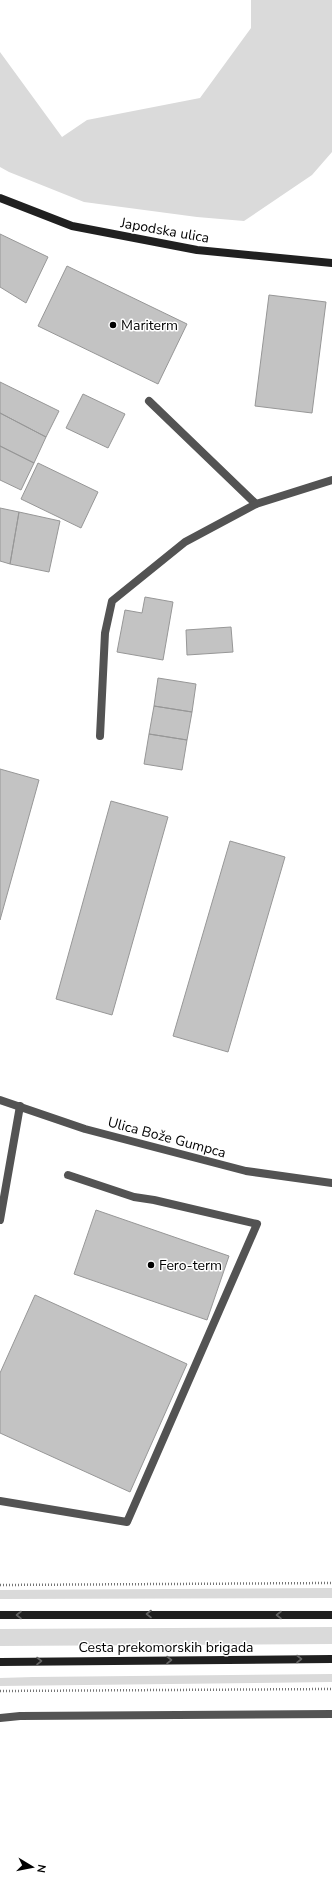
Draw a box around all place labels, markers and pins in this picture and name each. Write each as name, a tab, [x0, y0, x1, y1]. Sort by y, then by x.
place label: Mariterm	[121, 316, 178, 335]
marker: Mariterm	[108, 320, 118, 330]
place label: Fero-term	[159, 1256, 222, 1275]
marker: Fero-term	[146, 1260, 156, 1270]

